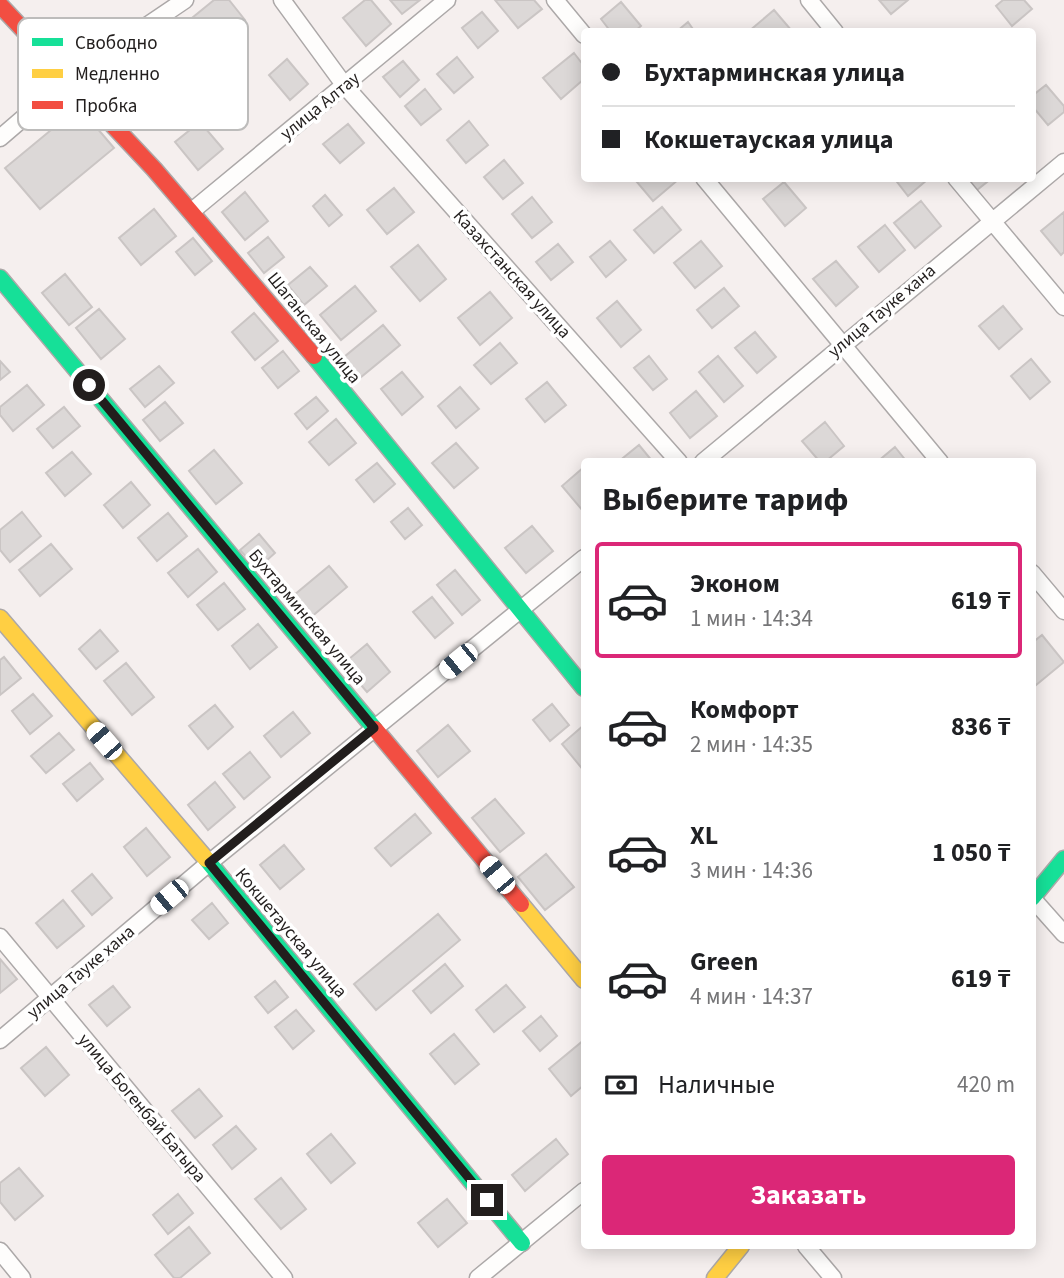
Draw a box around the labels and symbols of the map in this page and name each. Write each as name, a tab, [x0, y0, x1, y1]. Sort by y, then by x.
legend	[18, 18, 248, 130]
text: Свободно	[75, 30, 158, 57]
text: Медленно	[75, 61, 160, 88]
street label: улица Алтау	[275, 66, 366, 146]
text: Пробка	[75, 93, 137, 120]
street label: Казахстанская улица	[447, 204, 577, 344]
street label: улица Тауке хана	[823, 258, 941, 364]
street label: Шаганская улица	[261, 267, 367, 389]
route start	[73, 369, 105, 401]
street label: Бухтарминская улица	[243, 544, 371, 690]
car	[436, 640, 481, 682]
car	[83, 718, 126, 764]
car	[476, 852, 519, 898]
street label: Кокшетауская улица	[229, 863, 353, 1003]
car	[147, 875, 192, 919]
street label: улица Тауке хана	[22, 919, 140, 1025]
street label: улица Богенбай Батыра	[72, 1028, 212, 1188]
route end	[471, 1184, 503, 1216]

